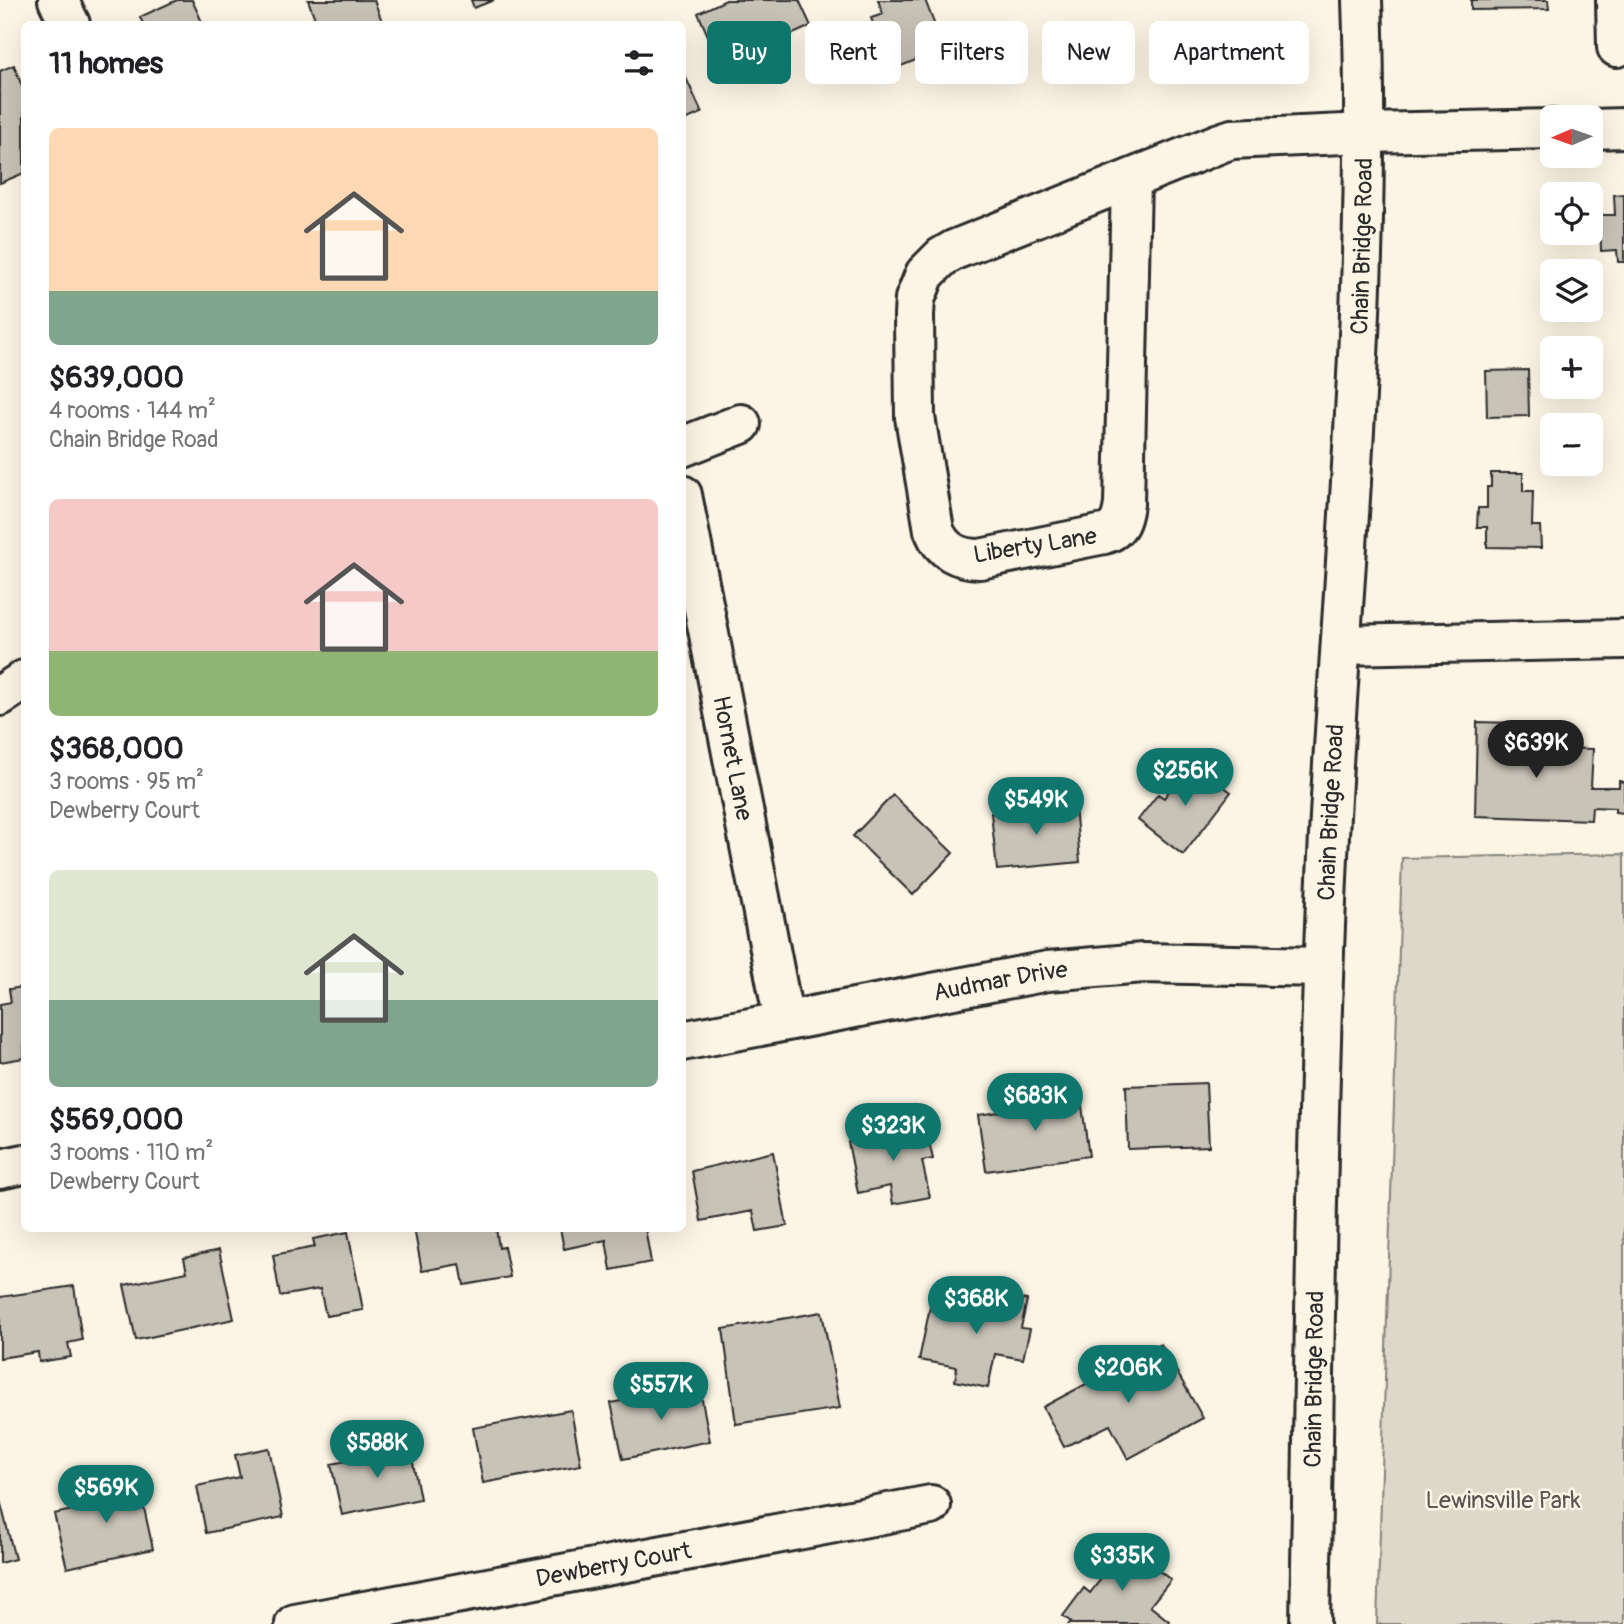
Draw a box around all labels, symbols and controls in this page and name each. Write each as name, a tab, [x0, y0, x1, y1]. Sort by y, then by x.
chip: Buy	[707, 21, 791, 84]
chip: Rent	[805, 21, 901, 84]
chip: Filters	[915, 21, 1028, 84]
chip: New	[1042, 21, 1135, 84]
chip: Apartment	[1149, 21, 1309, 84]
icon: filters	[620, 44, 658, 82]
text: 11 homes	[49, 45, 163, 82]
north arrow	[1540, 105, 1603, 168]
map controls	[1540, 105, 1603, 476]
street label: Chain Bridge Road	[1345, 158, 1379, 335]
icon: home	[291, 173, 417, 299]
button: locate	[1540, 182, 1603, 245]
button: layers	[1540, 259, 1603, 322]
button: +	[1540, 336, 1603, 399]
text: $639,000	[49, 359, 184, 396]
text: 4 rooms · 144 m²	[49, 396, 216, 425]
button: −	[1540, 413, 1603, 476]
text: Chain Bridge Road	[49, 425, 219, 454]
street label: Liberty Lane	[971, 521, 1099, 570]
icon: home	[291, 544, 417, 670]
street label: Hornet Lane	[706, 693, 759, 823]
pin: $639K	[1487, 720, 1585, 780]
street label: Chain Bridge Road	[1312, 723, 1350, 901]
text: $639K	[1504, 728, 1568, 757]
text: $368,000	[49, 730, 184, 767]
pin: $256K	[1136, 748, 1234, 808]
text: $256K	[1152, 756, 1218, 785]
text: 3 rooms · 95 m²	[49, 767, 204, 796]
pin: $549K	[987, 778, 1085, 837]
text: $549K	[1004, 785, 1068, 814]
text: Dewberry Court	[49, 796, 200, 825]
icon: home	[291, 915, 417, 1041]
street label: Audmar Drive	[931, 955, 1069, 1008]
pin: $683K	[986, 1074, 1084, 1133]
text: $683K	[1003, 1081, 1067, 1110]
text: $569,000	[49, 1101, 184, 1138]
pin: $323K	[844, 1104, 942, 1163]
text: $323K	[861, 1111, 925, 1140]
text: 3 rooms · 110 m²	[49, 1138, 213, 1167]
text: Dewberry Court	[49, 1167, 200, 1196]
pin: $368K	[927, 1276, 1025, 1336]
text: $368K	[944, 1284, 1008, 1313]
street label: Chain Bridge Road	[1299, 1290, 1330, 1468]
pin: $206K	[1079, 1346, 1177, 1405]
text: $206K	[1094, 1353, 1162, 1382]
pin: $557K	[612, 1362, 710, 1422]
text: $557K	[629, 1370, 693, 1399]
pin: $588K	[328, 1420, 426, 1480]
text: $588K	[346, 1428, 408, 1457]
pin: $569K	[57, 1466, 155, 1525]
text: $569K	[74, 1473, 138, 1502]
park label: Lewinsville Park	[1426, 1486, 1581, 1515]
pin: $335K	[1073, 1534, 1171, 1593]
street label: Dewberry Court	[534, 1536, 694, 1594]
text: $335K	[1090, 1541, 1154, 1570]

